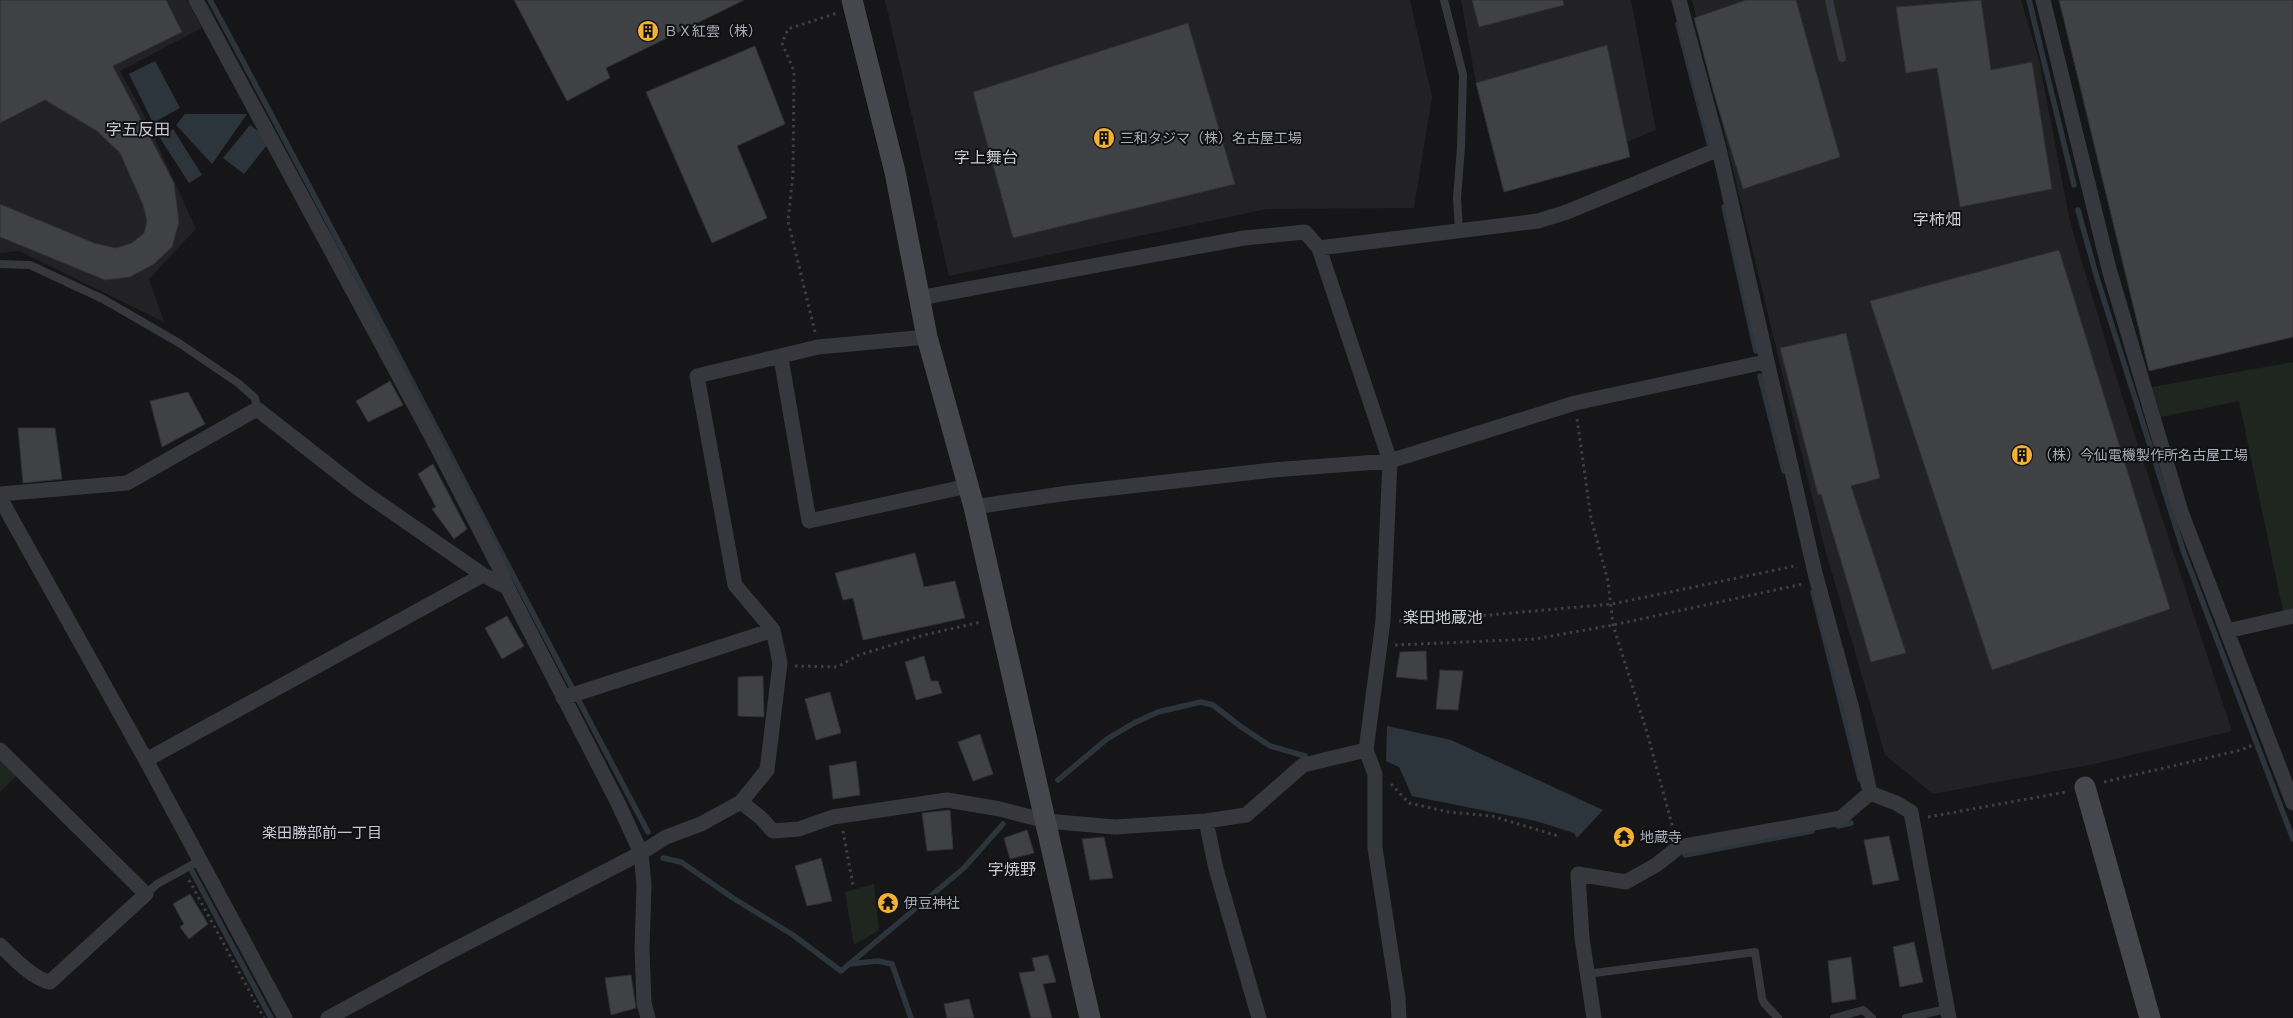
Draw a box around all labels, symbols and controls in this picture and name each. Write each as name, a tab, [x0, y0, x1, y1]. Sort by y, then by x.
building icon: ＢＸ紅雲（株）	[636, 19, 660, 43]
place label: ＢＸ紅雲（株）	[664, 22, 762, 42]
district label: 字五反田	[106, 119, 170, 141]
building icon: 三和タジマ（株）名古屋工場	[1092, 126, 1116, 150]
place label: 三和タジマ（株）名古屋工場	[1120, 129, 1302, 149]
district label: 字上舞台	[954, 147, 1018, 169]
district label: 字柿畑	[1913, 209, 1961, 231]
building icon: （株）今仙電機製作所名古屋工場	[2010, 443, 2034, 467]
place label: （株）今仙電機製作所名古屋工場	[2038, 446, 2248, 466]
district label: 楽田地蔵池	[1403, 607, 1483, 629]
district label: 楽田勝部前一丁目	[262, 823, 382, 844]
temple icon: 地蔵寺	[1612, 825, 1636, 849]
place label: 地蔵寺	[1640, 828, 1682, 848]
district label: 字焼野	[988, 859, 1036, 881]
temple icon: 伊豆神社	[876, 891, 900, 915]
place label: 伊豆神社	[904, 894, 960, 914]

